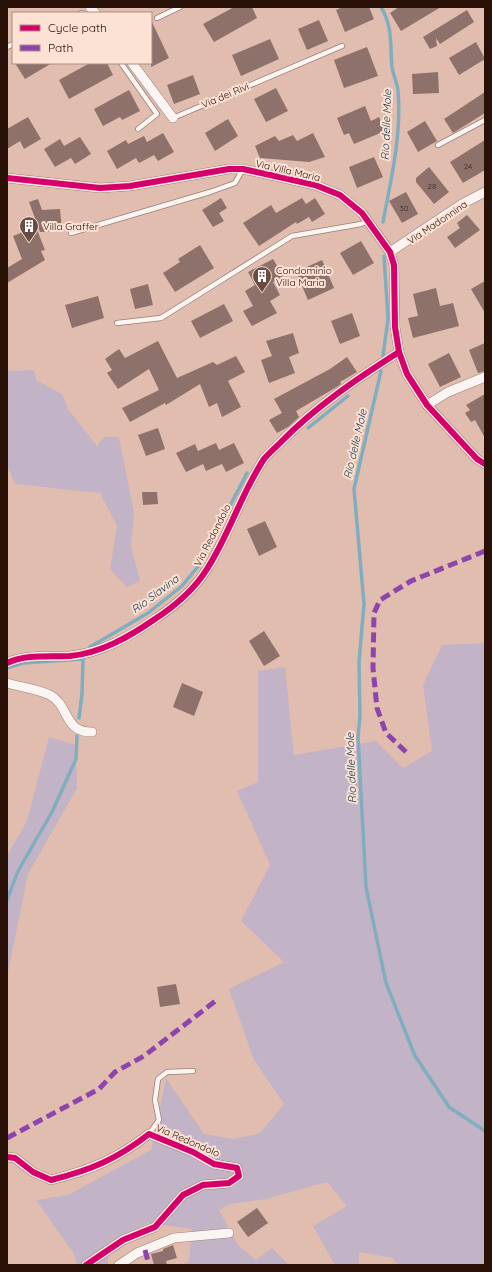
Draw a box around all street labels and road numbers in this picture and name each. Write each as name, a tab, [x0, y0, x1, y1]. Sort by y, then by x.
street label: Via dei Rivi	[199, 80, 251, 111]
street label: Via Villa Maria	[254, 157, 322, 184]
street label: Via Madonnina	[405, 198, 470, 247]
street label: Via Redondolo	[191, 502, 234, 569]
street label: Via Redondolo	[154, 1121, 222, 1160]

